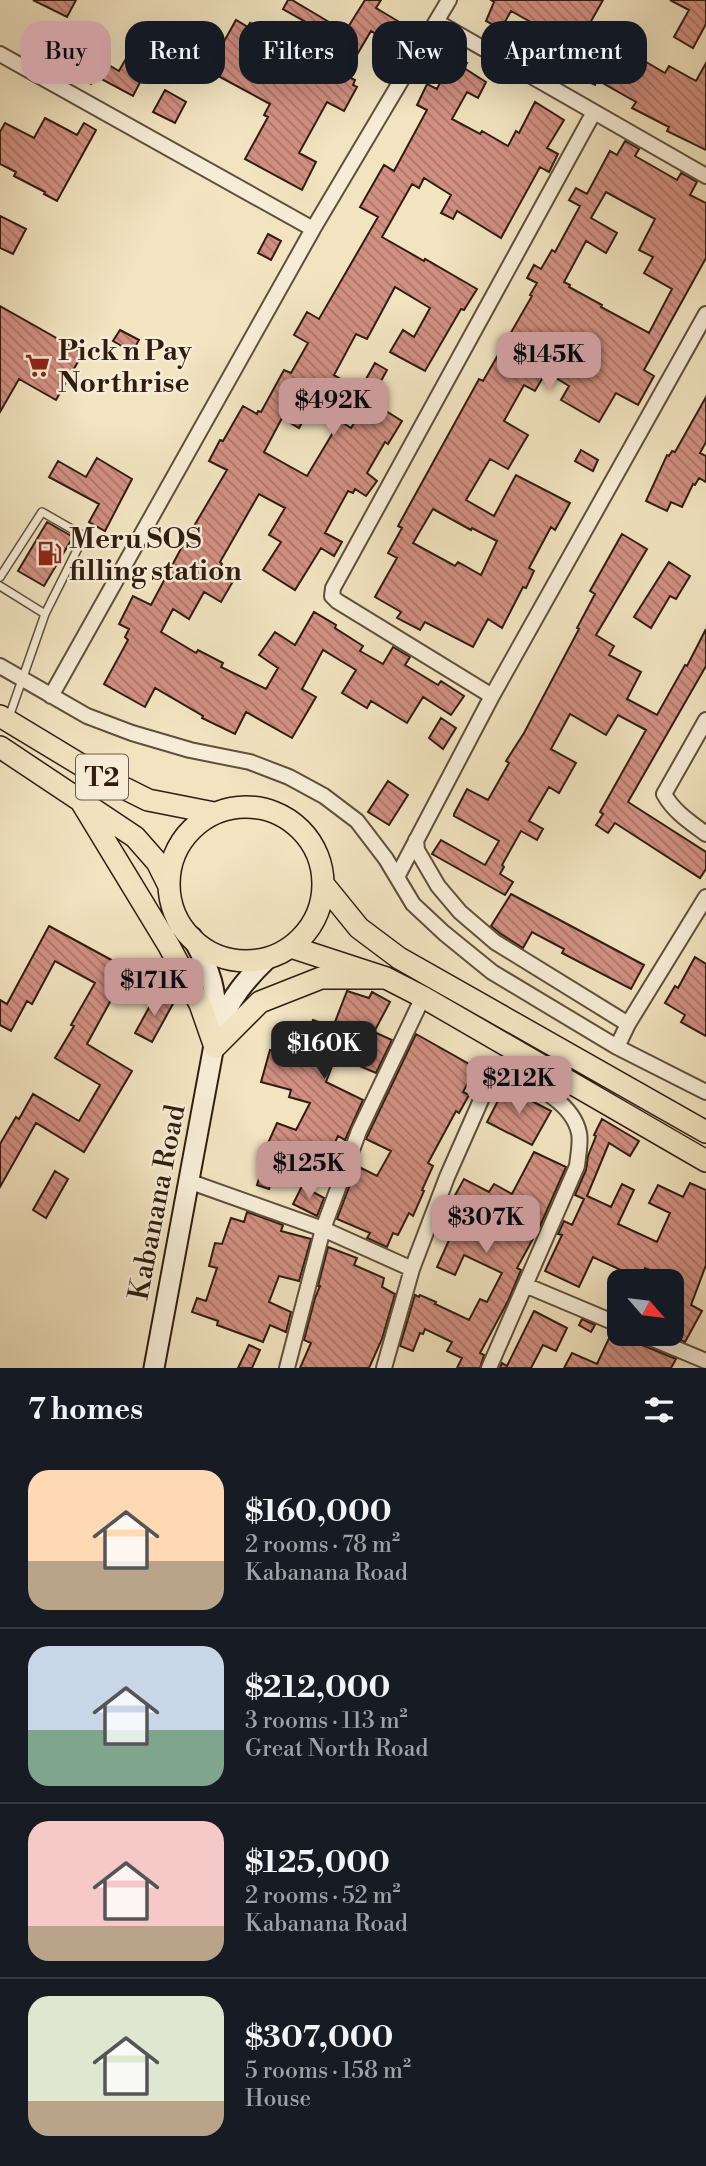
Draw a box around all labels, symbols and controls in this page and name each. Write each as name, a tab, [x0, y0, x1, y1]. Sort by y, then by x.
chip: Buy	[21, 21, 111, 84]
chip: Rent	[125, 21, 225, 84]
chip: Filters	[239, 21, 358, 84]
chip: New	[372, 21, 467, 84]
chip: Apartment	[481, 21, 647, 84]
pin: $145K	[500, 332, 598, 392]
place label: Pick n Pay Northrise	[58, 334, 193, 401]
text: $145K	[513, 341, 585, 369]
supermarket icon: Pick n Pay Northrise	[24, 352, 52, 380]
pin: $492K	[284, 378, 382, 438]
text: $492K	[295, 387, 371, 415]
place label: Meru SOS filling station	[69, 522, 242, 589]
fuel station icon: Meru SOS filling station	[35, 540, 63, 568]
road number: T2	[76, 754, 128, 800]
pin: $171K	[105, 958, 203, 1018]
text: $171K	[120, 967, 188, 995]
pin: $160K	[275, 1021, 373, 1081]
text: $160K	[287, 1030, 361, 1058]
pin: $212K	[470, 1056, 568, 1116]
text: $212K	[483, 1065, 555, 1093]
street label: Kabanana Road	[121, 1102, 194, 1303]
pin: $125K	[260, 1142, 358, 1201]
text: $125K	[273, 1150, 345, 1178]
pin: $307K	[437, 1196, 535, 1255]
text: $307K	[448, 1204, 524, 1232]
north arrow	[607, 1269, 684, 1346]
map controls	[607, 1269, 684, 1346]
text: 7 homes	[28, 1391, 143, 1429]
icon: filters	[640, 1391, 678, 1429]
text: $160,000	[245, 1493, 392, 1531]
icon: home	[84, 1498, 168, 1582]
text: 2 rooms · 78 m²	[245, 1531, 400, 1559]
text: Kabanana Road	[245, 1559, 408, 1587]
text: $212,000	[245, 1669, 390, 1707]
icon: home	[84, 1674, 168, 1758]
text: 3 rooms · 113 m²	[245, 1707, 408, 1735]
text: Great North Road	[245, 1735, 428, 1763]
text: $125,000	[245, 1844, 390, 1882]
icon: home	[84, 1849, 168, 1933]
text: 2 rooms · 52 m²	[245, 1882, 401, 1910]
text: Kabanana Road	[245, 1910, 408, 1938]
text: $307,000	[245, 2019, 393, 2057]
icon: home	[84, 2024, 168, 2108]
text: 5 rooms · 158 m²	[245, 2057, 411, 2085]
text: House	[245, 2085, 311, 2113]

